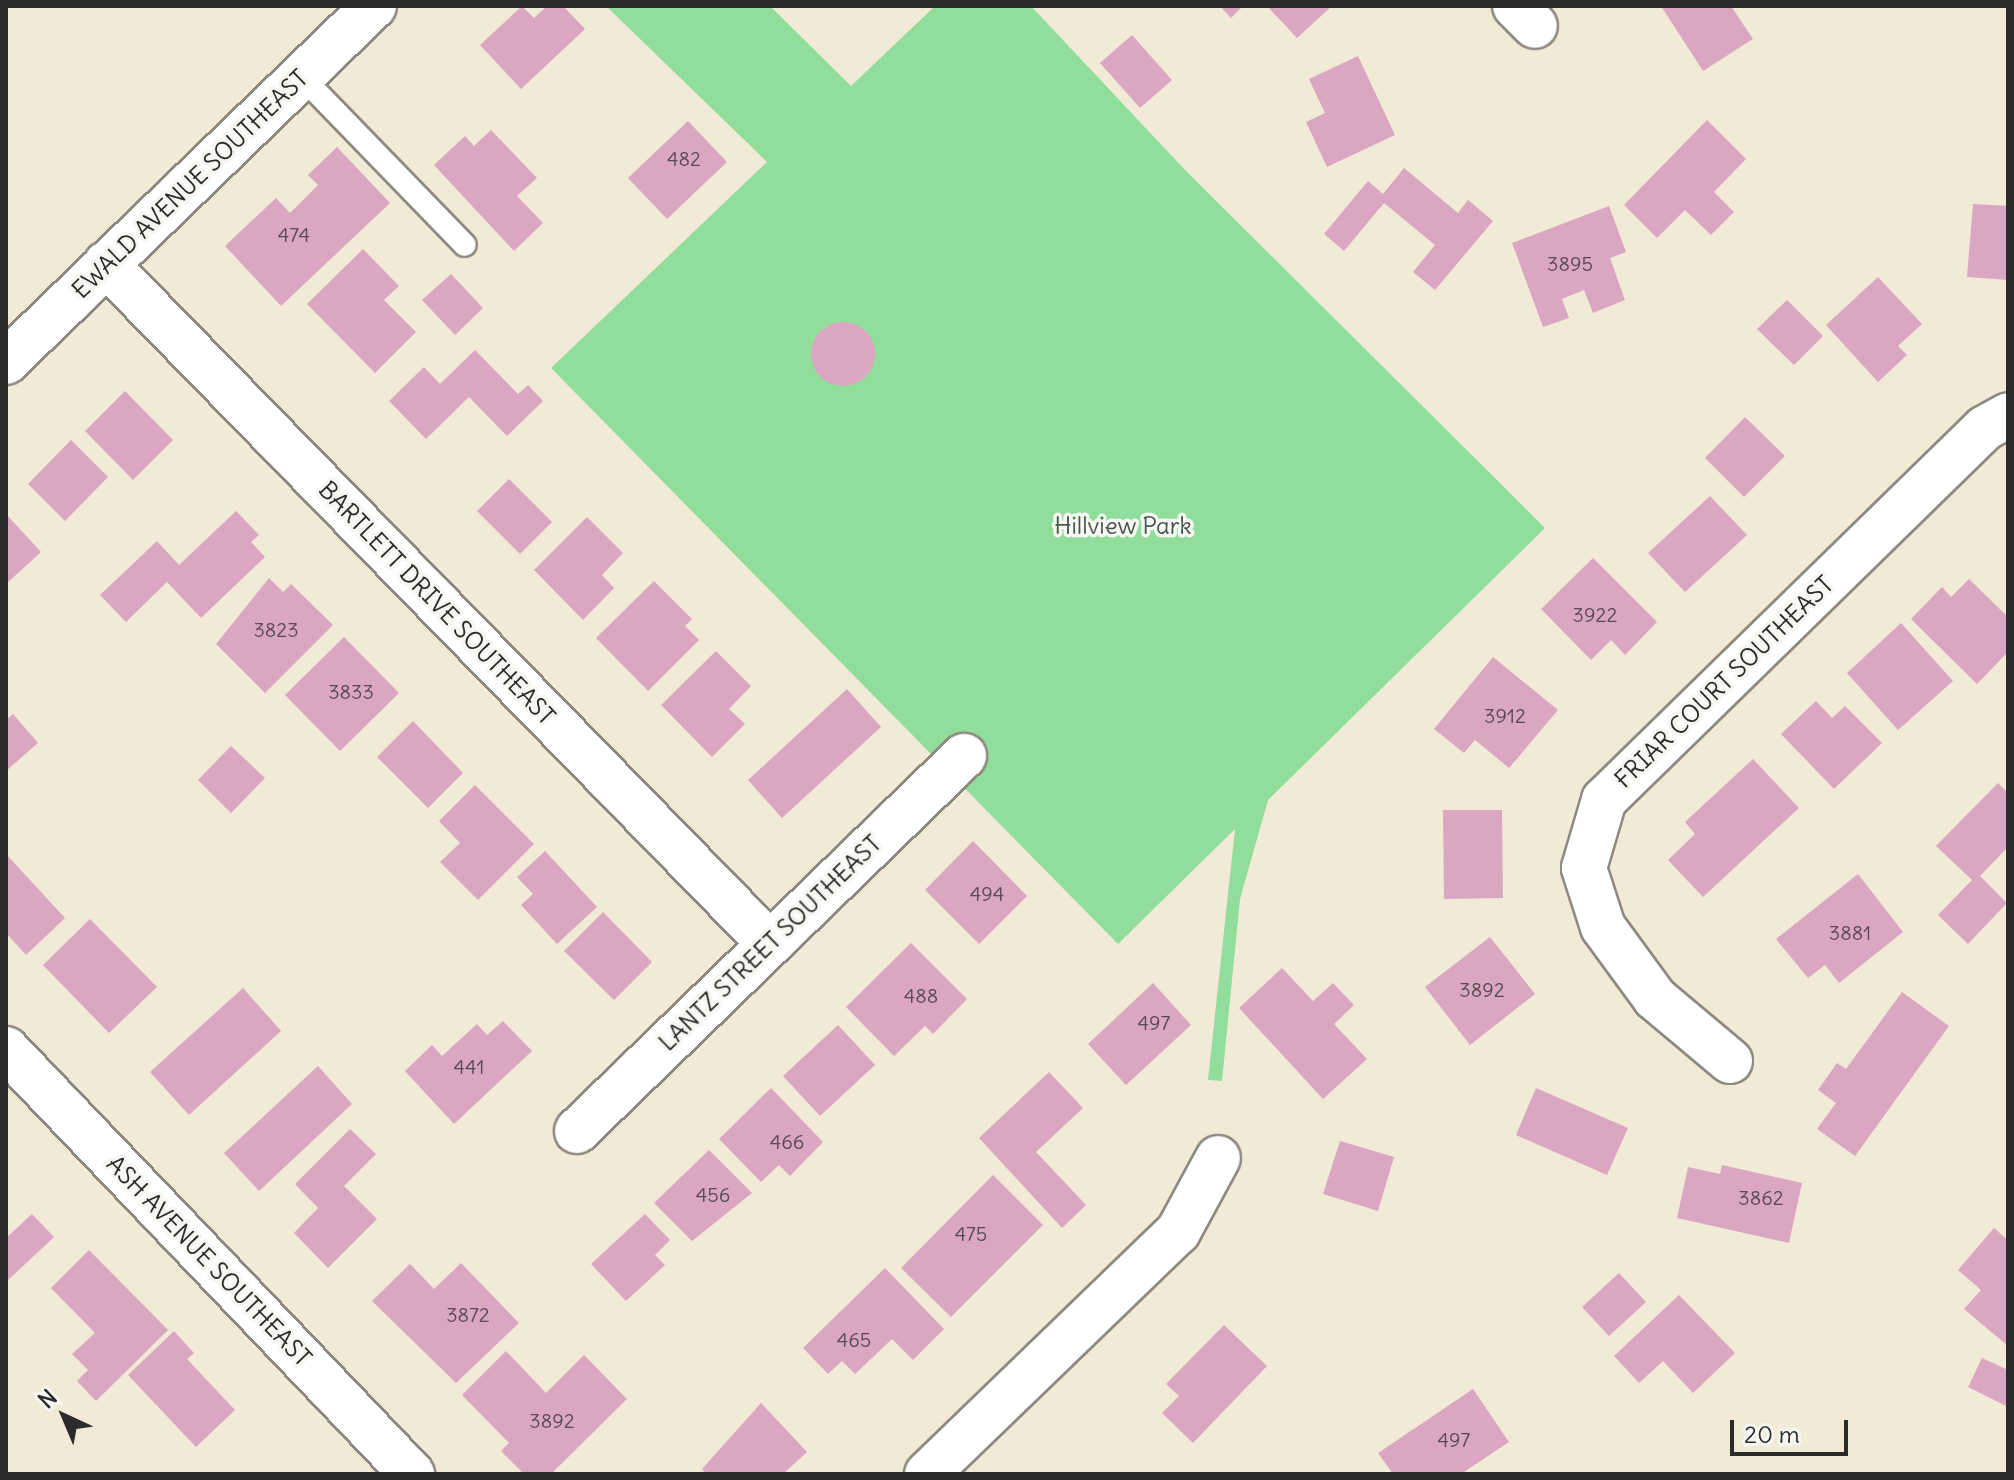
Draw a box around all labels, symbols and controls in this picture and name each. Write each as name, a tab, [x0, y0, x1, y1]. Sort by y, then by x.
street label: EWALD AVENUE SOUTHEAST	[66, 64, 314, 304]
house number: 482	[667, 146, 701, 170]
house number: 474	[278, 222, 310, 246]
house number: 3895	[1547, 251, 1593, 275]
street label: BARTLETT DRIVE SOUTHEAST	[313, 475, 561, 731]
park label: Hillview Park	[1054, 512, 1192, 540]
street label: FRIAR COURT SOUTHEAST	[1609, 570, 1839, 794]
house number: 3922	[1573, 602, 1617, 626]
house number: 3823	[253, 617, 299, 641]
house number: 3833	[328, 679, 374, 703]
house number: 3912	[1484, 703, 1526, 727]
street label: LANTZ STREET SOUTHEAST	[653, 829, 887, 1057]
house number: 494	[970, 881, 1004, 905]
house number: 3881	[1829, 920, 1871, 944]
house number: 3892	[1459, 977, 1505, 1001]
house number: 488	[904, 983, 938, 1007]
house number: 497	[1138, 1010, 1170, 1034]
house number: 441	[454, 1054, 484, 1078]
house number: 466	[770, 1129, 804, 1153]
street label: ASH AVENUE SOUTHEAST	[101, 1150, 317, 1372]
house number: 456	[696, 1182, 730, 1206]
house number: 3862	[1738, 1185, 1784, 1209]
house number: 475	[955, 1221, 987, 1245]
house number: 3872	[446, 1302, 490, 1326]
house number: 465	[837, 1327, 871, 1351]
north arrow	[24, 1376, 104, 1456]
text: N	[32, 1383, 63, 1414]
scale bar	[1734, 1404, 1852, 1454]
house number: 3892	[529, 1408, 575, 1432]
text: 20 m	[1744, 1419, 1800, 1449]
house number: 497	[1438, 1427, 1470, 1451]

